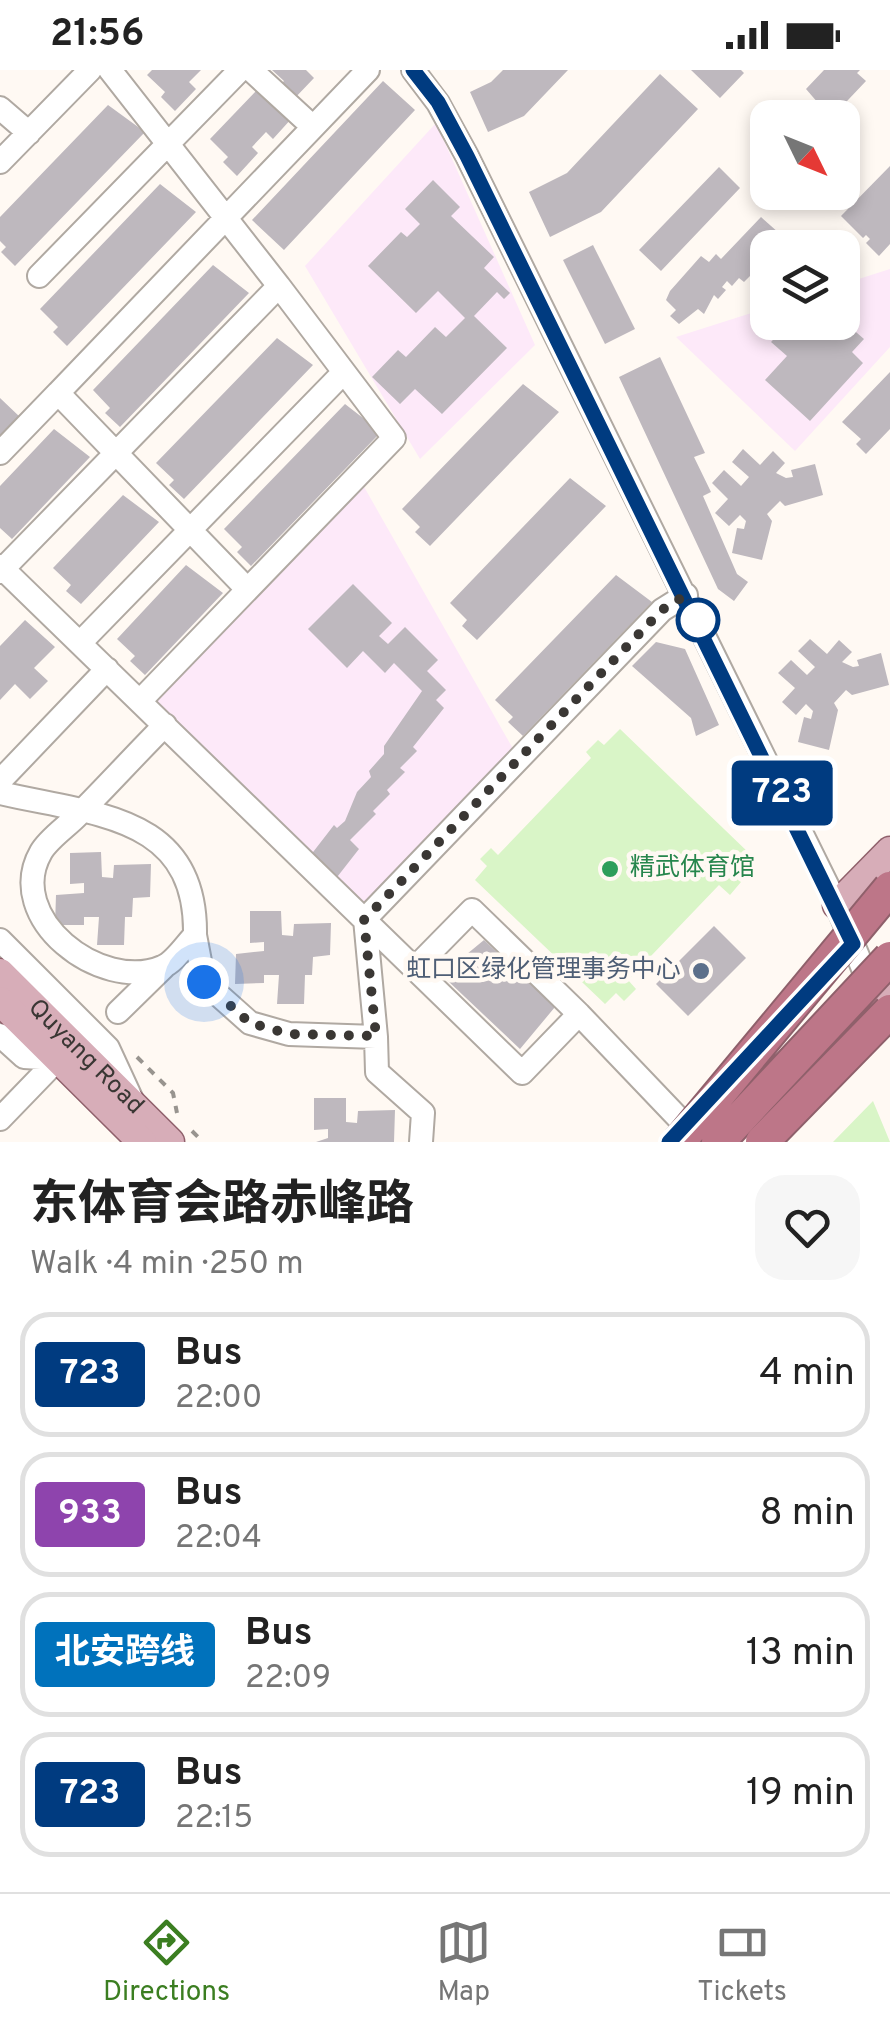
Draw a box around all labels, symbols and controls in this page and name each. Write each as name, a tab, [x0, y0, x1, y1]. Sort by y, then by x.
text: 21:56	[50, 11, 144, 60]
north arrow	[750, 100, 860, 210]
map controls	[750, 100, 860, 340]
button: layers	[750, 230, 860, 340]
unlabelled marker	[677, 599, 719, 641]
line badge: 723	[724, 760, 840, 826]
text: 723	[752, 771, 812, 815]
place label: 精武体育馆	[630, 853, 755, 885]
marker: 精武体育馆	[599, 858, 621, 880]
place label: 虹口区绿化管理事务中心	[406, 955, 681, 987]
your location	[179, 957, 229, 1007]
marker: 虹口区绿化管理事务中心	[690, 960, 712, 982]
street label: Quyang Road	[20, 993, 150, 1122]
button: heart	[755, 1175, 860, 1280]
text: 东体育会路赤峰路	[30, 1177, 414, 1237]
text: Walk · 4 min · 250 m	[30, 1245, 304, 1285]
text: Bus	[175, 1330, 242, 1379]
text: 4 min	[759, 1350, 855, 1399]
text: 723	[60, 1352, 120, 1396]
text: 22:00	[175, 1379, 262, 1419]
text: Bus	[175, 1470, 242, 1519]
text: 8 min	[760, 1490, 855, 1539]
text: 933	[58, 1492, 122, 1536]
text: 22:04	[175, 1519, 262, 1559]
text: Bus	[245, 1610, 312, 1659]
text: 13 min	[746, 1630, 855, 1679]
text: 北安跨线	[55, 1632, 195, 1676]
text: 22:09	[245, 1659, 331, 1699]
text: Bus	[175, 1750, 242, 1799]
text: 19 min	[746, 1770, 855, 1819]
text: 723	[60, 1772, 120, 1816]
text: 22:15	[175, 1799, 253, 1839]
tab: Directions	[103, 1915, 230, 2011]
tab: Map	[436, 1915, 491, 2011]
tab: Tickets	[697, 1915, 787, 2011]

